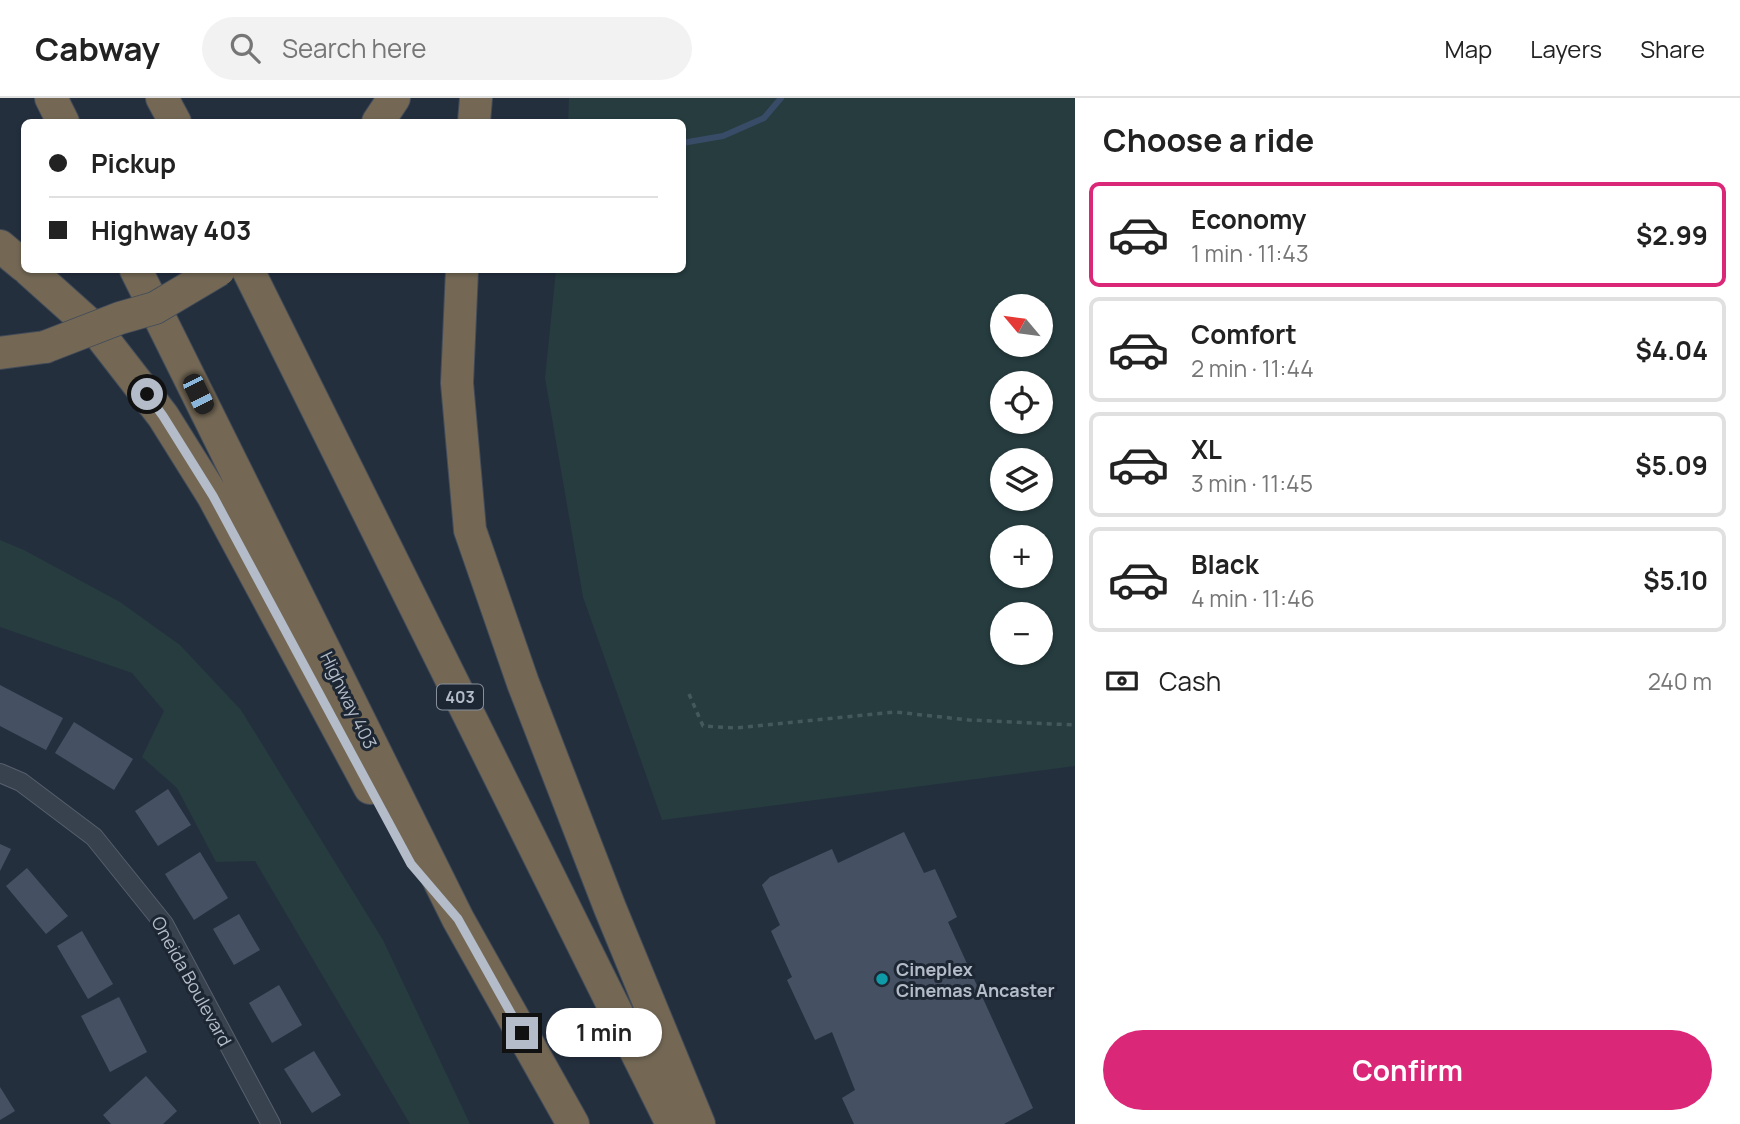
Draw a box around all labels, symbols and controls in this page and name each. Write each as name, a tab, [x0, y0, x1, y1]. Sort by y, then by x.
search box	[202, 17, 692, 80]
text: Cabway	[35, 26, 160, 71]
icon: search	[226, 29, 264, 67]
text: Search here	[282, 30, 427, 66]
text: Map	[1445, 32, 1492, 65]
text: Layers	[1530, 32, 1602, 65]
text: Share	[1640, 32, 1705, 65]
text: Choose a ride	[1103, 118, 1314, 162]
text: Pickup	[91, 145, 176, 181]
text: Economy	[1191, 201, 1306, 237]
icon: car	[1107, 203, 1170, 266]
text: Highway 403	[91, 212, 251, 248]
text: $2.99	[1636, 217, 1708, 253]
text: 1 min · 11:43	[1191, 237, 1309, 269]
north arrow	[990, 294, 1054, 357]
map controls	[990, 294, 1053, 665]
text: Comfort	[1191, 316, 1297, 352]
icon: car	[1107, 318, 1170, 381]
text: $4.04	[1636, 332, 1708, 368]
text: 2 min · 11:44	[1191, 352, 1314, 384]
car	[180, 371, 217, 417]
button: locate	[990, 371, 1053, 434]
route start	[131, 378, 163, 410]
text: XL	[1191, 431, 1222, 467]
icon: car	[1107, 433, 1170, 496]
text: $5.09	[1635, 447, 1708, 483]
button: layers	[990, 448, 1053, 511]
text: 3 min · 11:45	[1191, 467, 1313, 499]
button: +	[990, 525, 1053, 588]
text: Black	[1191, 546, 1259, 582]
icon: car	[1107, 548, 1170, 611]
text: $5.10	[1643, 562, 1708, 598]
text: 4 min · 11:46	[1191, 582, 1315, 614]
button: −	[990, 602, 1053, 665]
street label: Highway 403	[315, 647, 383, 753]
icon: cash	[1103, 662, 1141, 700]
text: Cash	[1159, 663, 1221, 699]
text: 240 m	[1648, 665, 1712, 697]
road number: 403	[437, 684, 483, 710]
street label: Oneida Boulevard	[146, 912, 238, 1050]
place label: Cineplex Cinemas Ancaster	[896, 957, 1055, 1002]
marker: Cineplex Cinemas Ancaster	[874, 971, 890, 987]
callout: 1 min	[546, 1009, 662, 1058]
text: 1 min	[576, 1016, 632, 1048]
route end	[506, 1017, 538, 1049]
button: Confirm	[1103, 1030, 1712, 1110]

